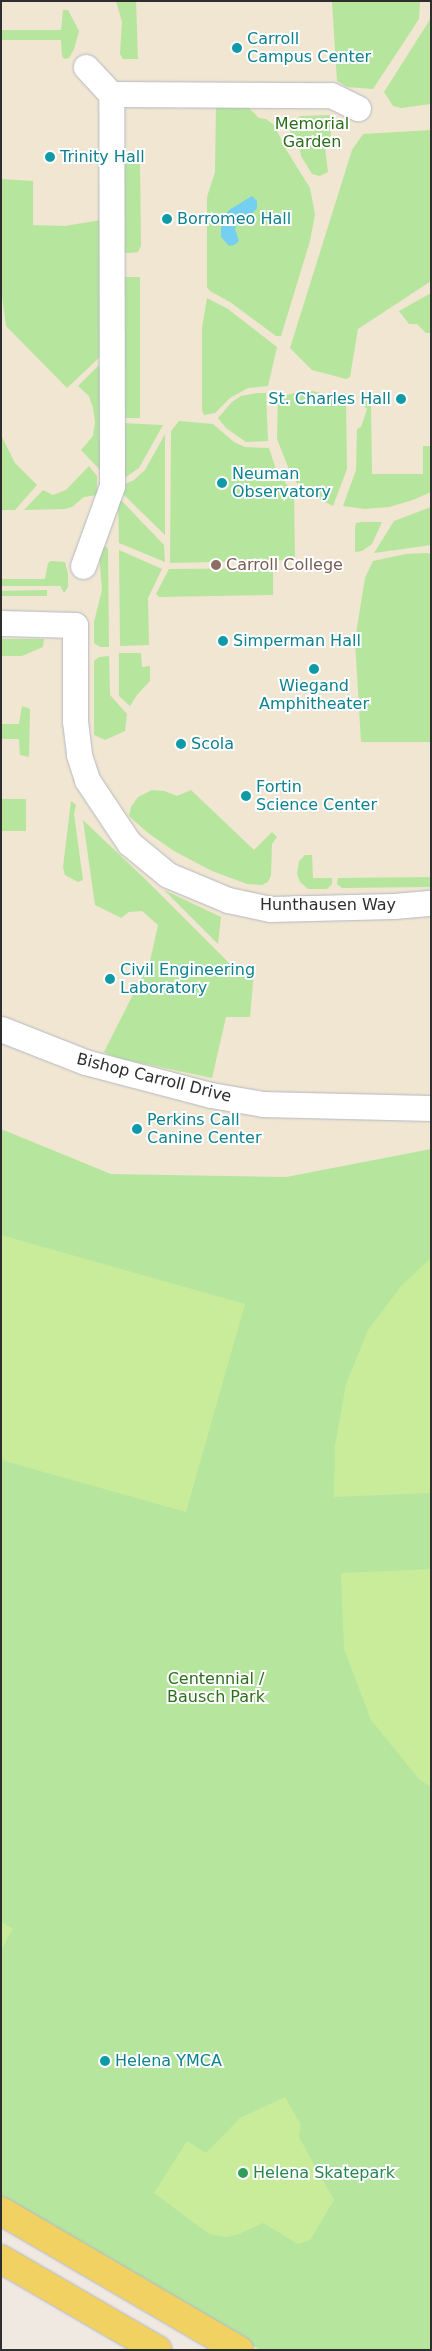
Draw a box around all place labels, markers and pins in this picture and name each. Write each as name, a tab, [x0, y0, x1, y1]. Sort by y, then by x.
place label: Carroll Campus Center	[247, 29, 371, 67]
marker: Carroll Campus Center	[231, 42, 243, 54]
place label: Trinity Hall	[60, 147, 145, 167]
marker: Trinity Hall	[44, 151, 56, 163]
place label: Borromeo Hall	[177, 209, 291, 229]
marker: Borromeo Hall	[161, 213, 173, 225]
place label: St. Charles Hall	[268, 389, 391, 409]
marker: St. Charles Hall	[395, 393, 407, 405]
place label: Neuman Observatory	[232, 464, 331, 502]
marker: Neuman Observatory	[216, 477, 228, 489]
place label: Carroll College	[226, 555, 343, 575]
marker: Carroll College	[210, 559, 222, 571]
place label: Simperman Hall	[233, 631, 361, 651]
marker: Simperman Hall	[217, 635, 229, 647]
marker: Wiegand Amphitheater	[308, 663, 320, 675]
place label: Wiegand Amphitheater	[259, 676, 369, 714]
place label: Scola	[191, 734, 234, 754]
marker: Scola	[175, 738, 187, 750]
place label: Fortin Science Center	[256, 777, 377, 815]
marker: Fortin Science Center	[240, 790, 252, 802]
place label: Civil Engineering Laboratory	[120, 960, 255, 998]
marker: Civil Engineering Laboratory	[104, 973, 116, 985]
place label: Perkins Call Canine Center	[147, 1110, 261, 1148]
marker: Perkins Call Canine Center	[131, 1123, 143, 1135]
place label: Helena YMCA	[115, 2051, 222, 2071]
marker: Helena YMCA	[99, 2055, 111, 2067]
place label: Helena Skatepark	[253, 2163, 395, 2183]
marker: Helena Skatepark	[237, 2167, 249, 2179]

